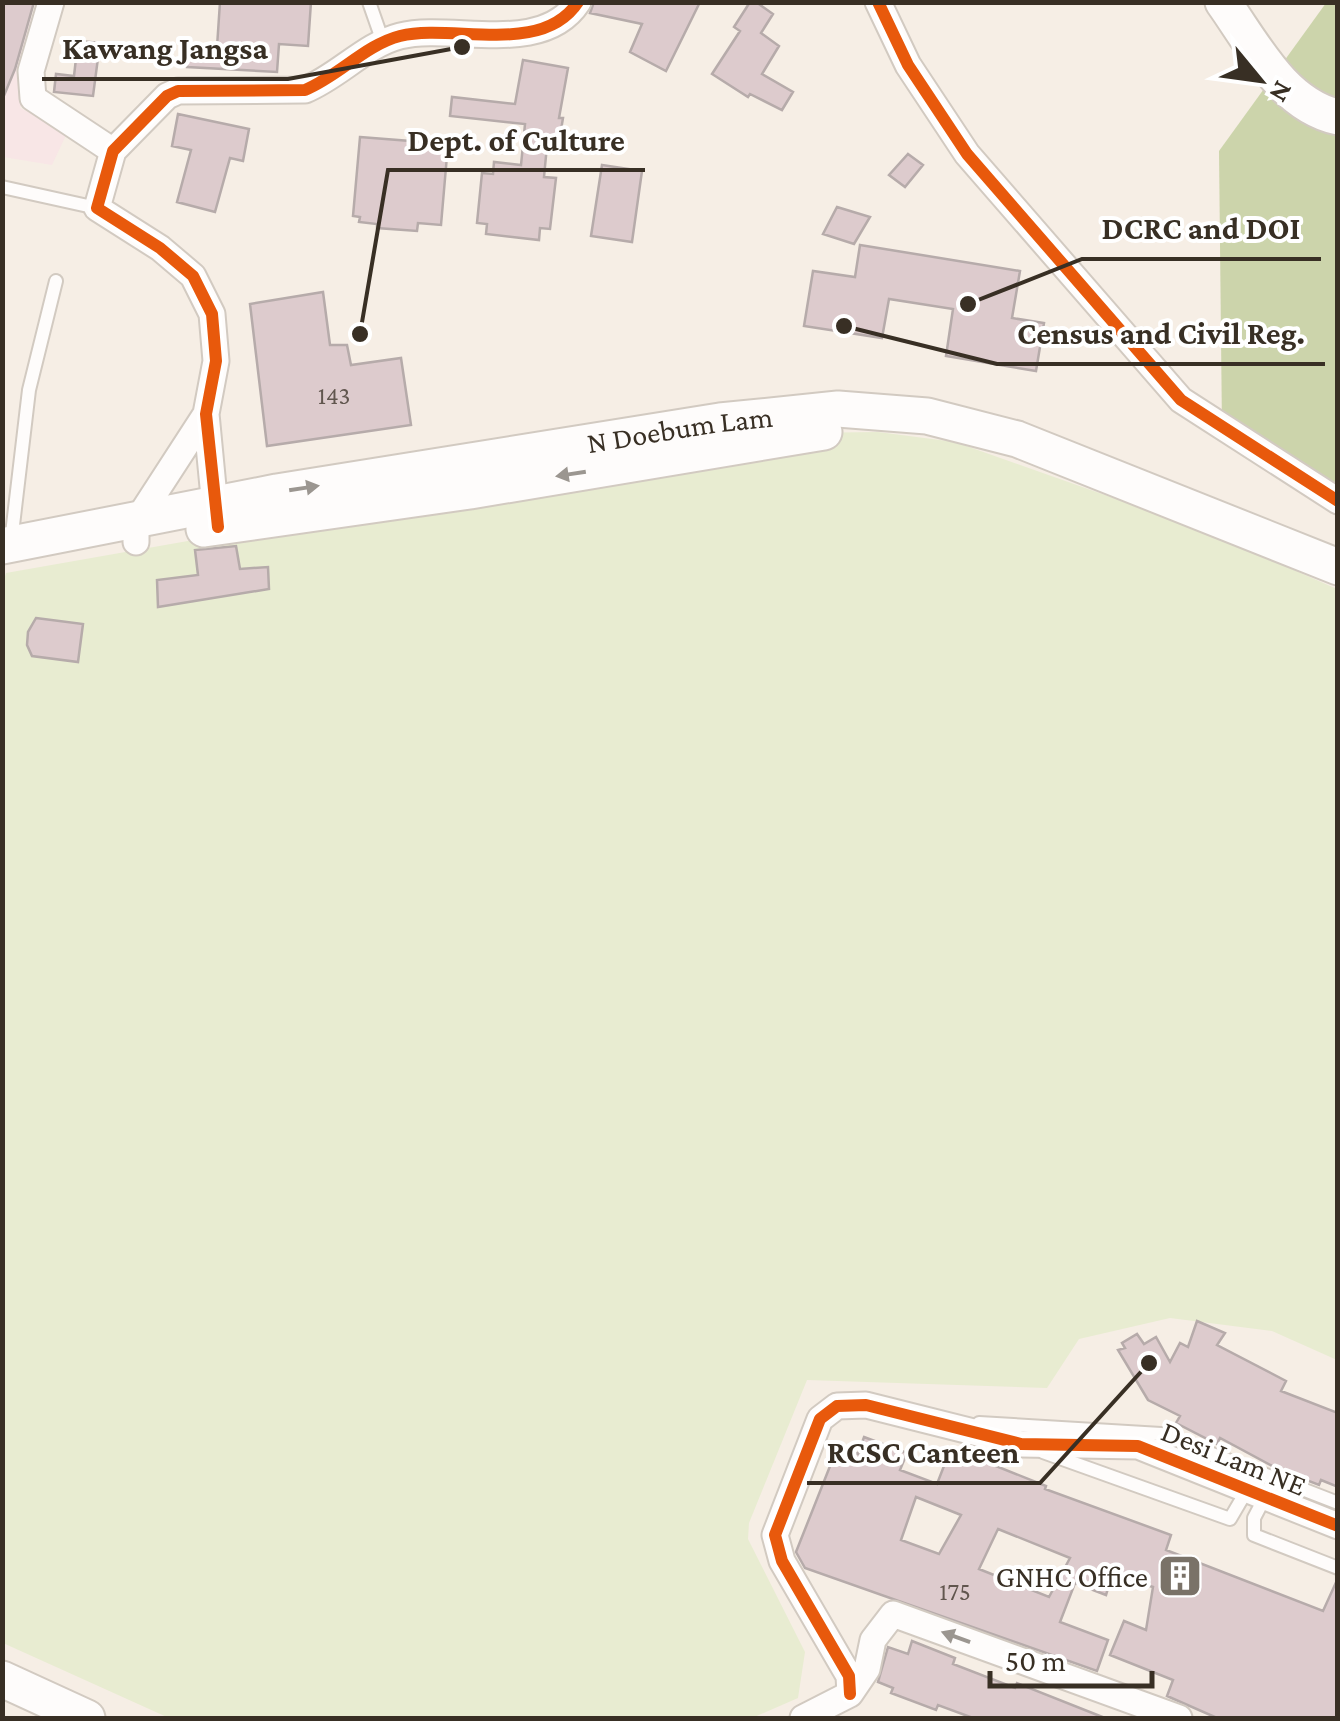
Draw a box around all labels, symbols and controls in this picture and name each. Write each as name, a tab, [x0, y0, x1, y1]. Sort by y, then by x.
callout: Kawang Jangsa	[42, 17, 288, 79]
text: Kawang Jangsa	[62, 30, 268, 66]
north arrow	[1210, 30, 1310, 130]
text: N	[1263, 76, 1300, 108]
callout: Dept. of Culture	[388, 108, 645, 170]
text: Dept. of Culture	[407, 122, 625, 158]
callout: DCRC and DOI	[1082, 197, 1321, 259]
text: DCRC and DOI	[1102, 210, 1300, 246]
callout: Census and Civil Reg.	[997, 302, 1325, 364]
text: Census and Civil Reg.	[1017, 315, 1305, 351]
house number: 143	[318, 382, 350, 409]
street label: N Doebum Lam	[584, 399, 774, 459]
one-way arrow	[555, 467, 586, 482]
one-way arrow	[289, 480, 321, 495]
street label: Desi Lam NE	[1157, 1414, 1311, 1502]
callout: RCSC Canteen	[807, 1421, 1040, 1483]
text: RCSC Canteen	[827, 1434, 1019, 1470]
building icon: GNHC Office	[1157, 1553, 1203, 1599]
place label: GNHC Office	[996, 1560, 1148, 1593]
house number: 175	[939, 1578, 971, 1605]
scale bar	[990, 1626, 1152, 1688]
one-way arrow	[940, 1629, 970, 1644]
text: 50 m	[1005, 1644, 1066, 1677]

